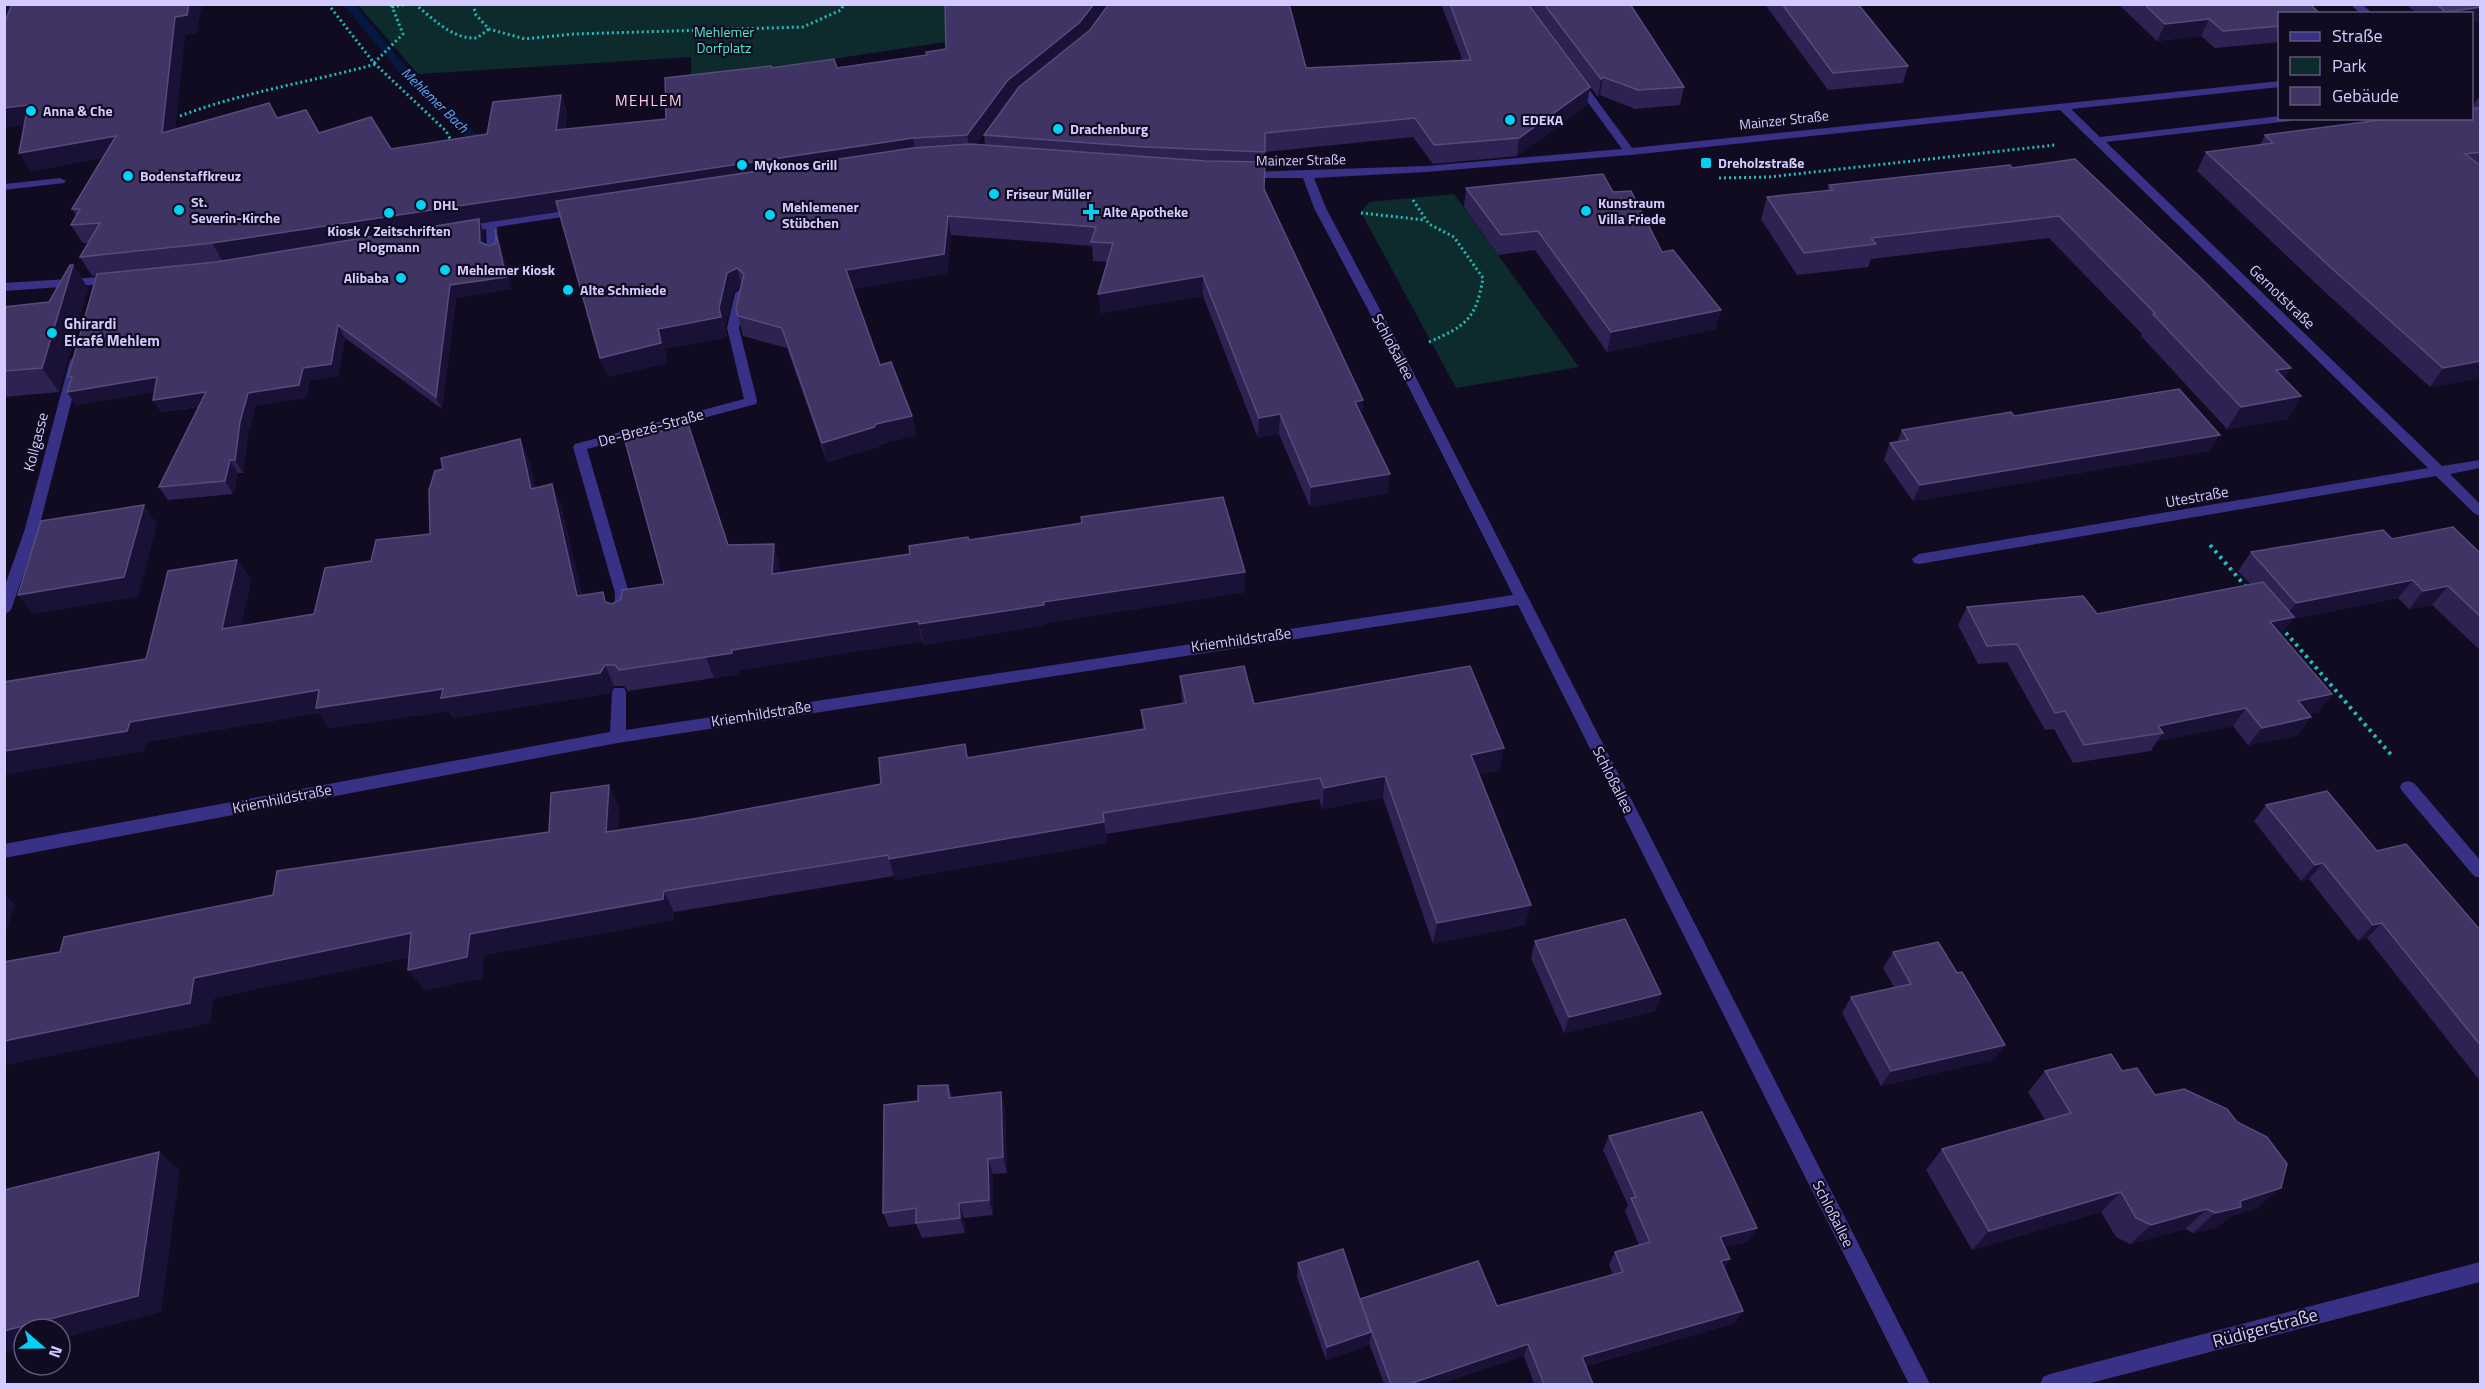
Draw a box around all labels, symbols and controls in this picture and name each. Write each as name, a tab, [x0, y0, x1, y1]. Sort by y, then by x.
legend	[2278, 12, 2473, 120]
park label: Mehlemer Dorfplatz	[694, 21, 754, 58]
text: Straße	[2332, 22, 2383, 49]
text: Park	[2332, 52, 2367, 79]
water label: Mehlemer Bach	[397, 62, 474, 138]
text: Gebäude	[2332, 82, 2399, 109]
district label: MEHLEM	[615, 89, 683, 112]
place label: Anna & Che	[43, 100, 113, 121]
marker: Anna & Che	[24, 104, 38, 118]
street label: Mainzer Straße	[1738, 104, 1830, 135]
place label: EDEKA	[1522, 109, 1564, 130]
marker: EDEKA	[1503, 113, 1517, 127]
place label: Drachenburg	[1070, 118, 1149, 139]
marker: Drachenburg	[1051, 122, 1065, 136]
street label: Mainzer Straße	[1256, 148, 1346, 171]
place label: Dreholzstraße	[1718, 152, 1804, 173]
place label: Mykonos Grill	[754, 154, 837, 175]
marker: Dreholzstraße	[1699, 156, 1713, 170]
marker: Mykonos Grill	[735, 158, 749, 172]
place label: Bodenstaffkreuz	[140, 165, 241, 186]
marker: Bodenstaffkreuz	[121, 169, 135, 183]
place label: Friseur Müller	[1006, 183, 1091, 204]
marker: Friseur Müller	[987, 187, 1001, 201]
place label: St. Severin-Kirche	[191, 191, 280, 228]
place label: Kunstraum Villa Friede	[1598, 192, 1666, 229]
place label: DHL	[433, 194, 458, 215]
place label: Mehlemener Stübchen	[782, 196, 859, 233]
marker: DHL	[414, 198, 428, 212]
place label: Alte Apotheke	[1103, 201, 1188, 222]
marker: St. Severin-Kirche	[172, 203, 186, 217]
marker: Kunstraum Villa Friede	[1579, 204, 1593, 218]
marker: Alte Apotheke	[1084, 205, 1098, 219]
marker: Kiosk / Zeitschriften Plogmann	[382, 206, 396, 220]
marker: Mehlemener Stübchen	[763, 208, 777, 222]
place label: Kiosk / Zeitschriften Plogmann	[327, 220, 451, 257]
place label: Mehlemer Kiosk	[457, 259, 556, 280]
street label: Gernotstraße	[2244, 259, 2321, 334]
marker: Mehlemer Kiosk	[438, 263, 452, 277]
place label: Alibaba	[344, 267, 389, 288]
marker: Alibaba	[394, 271, 408, 285]
place label: Alte Schmiede	[580, 279, 666, 300]
marker: Alte Schmiede	[561, 283, 575, 297]
street label: Schloßallee	[1366, 309, 1421, 384]
place label: Ghirardi Eicafé Mehlem	[64, 312, 160, 352]
marker: Ghirardi Eicafé Mehlem	[45, 326, 59, 340]
street label: De-Brezé-Straße	[596, 402, 706, 453]
street label: Kollgasse	[17, 410, 54, 474]
street label: Utestraße	[2164, 480, 2230, 513]
street label: Kriemhildstraße	[1189, 621, 1293, 658]
street label: Kriemhildstraße	[709, 694, 813, 733]
street label: Schloßallee	[1587, 742, 1640, 817]
street label: Kriemhildstraße	[230, 778, 334, 819]
street label: Schloßallee	[1807, 1176, 1860, 1251]
street label: Rüdigerstraße	[2209, 1301, 2321, 1355]
north arrow	[12, 1317, 72, 1377]
text: N	[43, 1343, 69, 1361]

